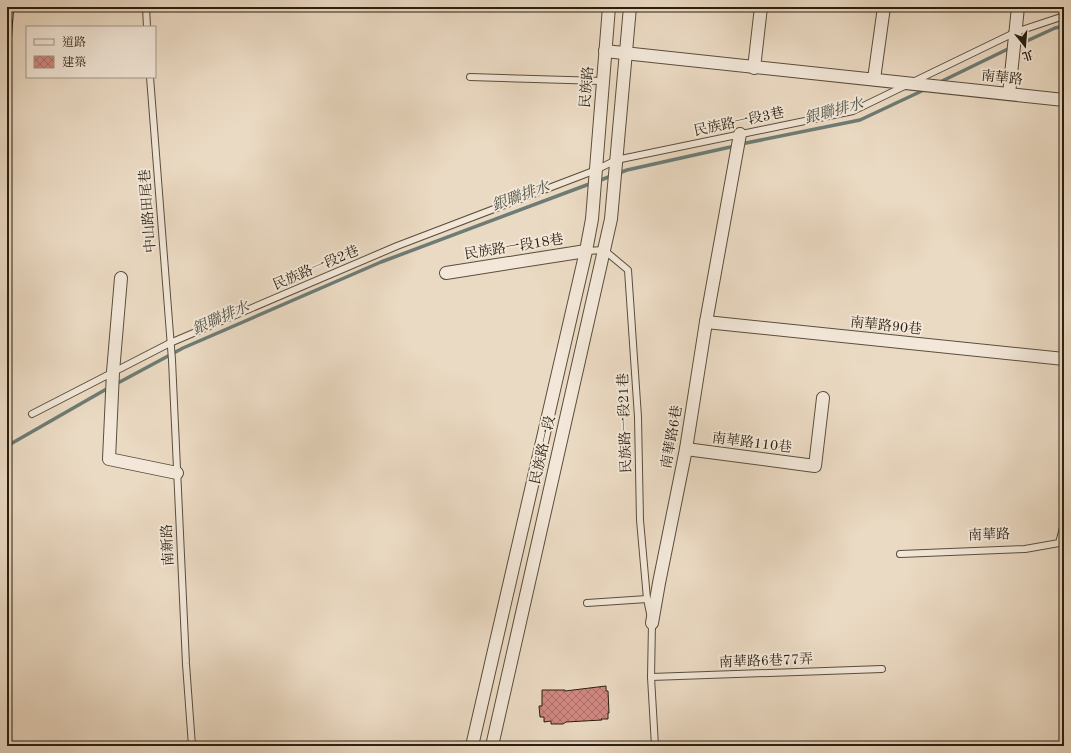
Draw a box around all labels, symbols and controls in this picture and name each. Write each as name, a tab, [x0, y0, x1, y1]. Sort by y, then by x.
legend	[26, 26, 156, 78]
north arrow	[1005, 26, 1045, 66]
text: 道路	[62, 35, 86, 49]
text: 北	[1021, 47, 1035, 63]
text: 建築	[62, 55, 86, 69]
street label: 民族路	[577, 65, 596, 109]
street label: 南華路	[980, 68, 1024, 87]
water label: 銀聯排水	[803, 95, 867, 127]
street label: 民族路一段3巷	[692, 105, 786, 138]
street label: 中山路田尾巷	[137, 169, 158, 253]
water label: 銀聯排水	[490, 177, 554, 214]
street label: 民族路一段18巷	[463, 231, 565, 262]
street label: 民族路一段2巷	[270, 243, 361, 292]
water label: 銀聯排水	[190, 297, 253, 338]
street label: 南華路90巷	[849, 314, 923, 337]
street label: 民族路一段21巷	[615, 373, 634, 473]
street label: 南華路6巷	[659, 404, 684, 470]
street label: 民族路一段	[527, 414, 558, 486]
street label: 南華路110巷	[711, 430, 793, 455]
street label: 南新路	[159, 524, 176, 566]
street label: 南華路	[968, 526, 1010, 543]
street label: 南華路6巷77弄	[719, 651, 813, 670]

